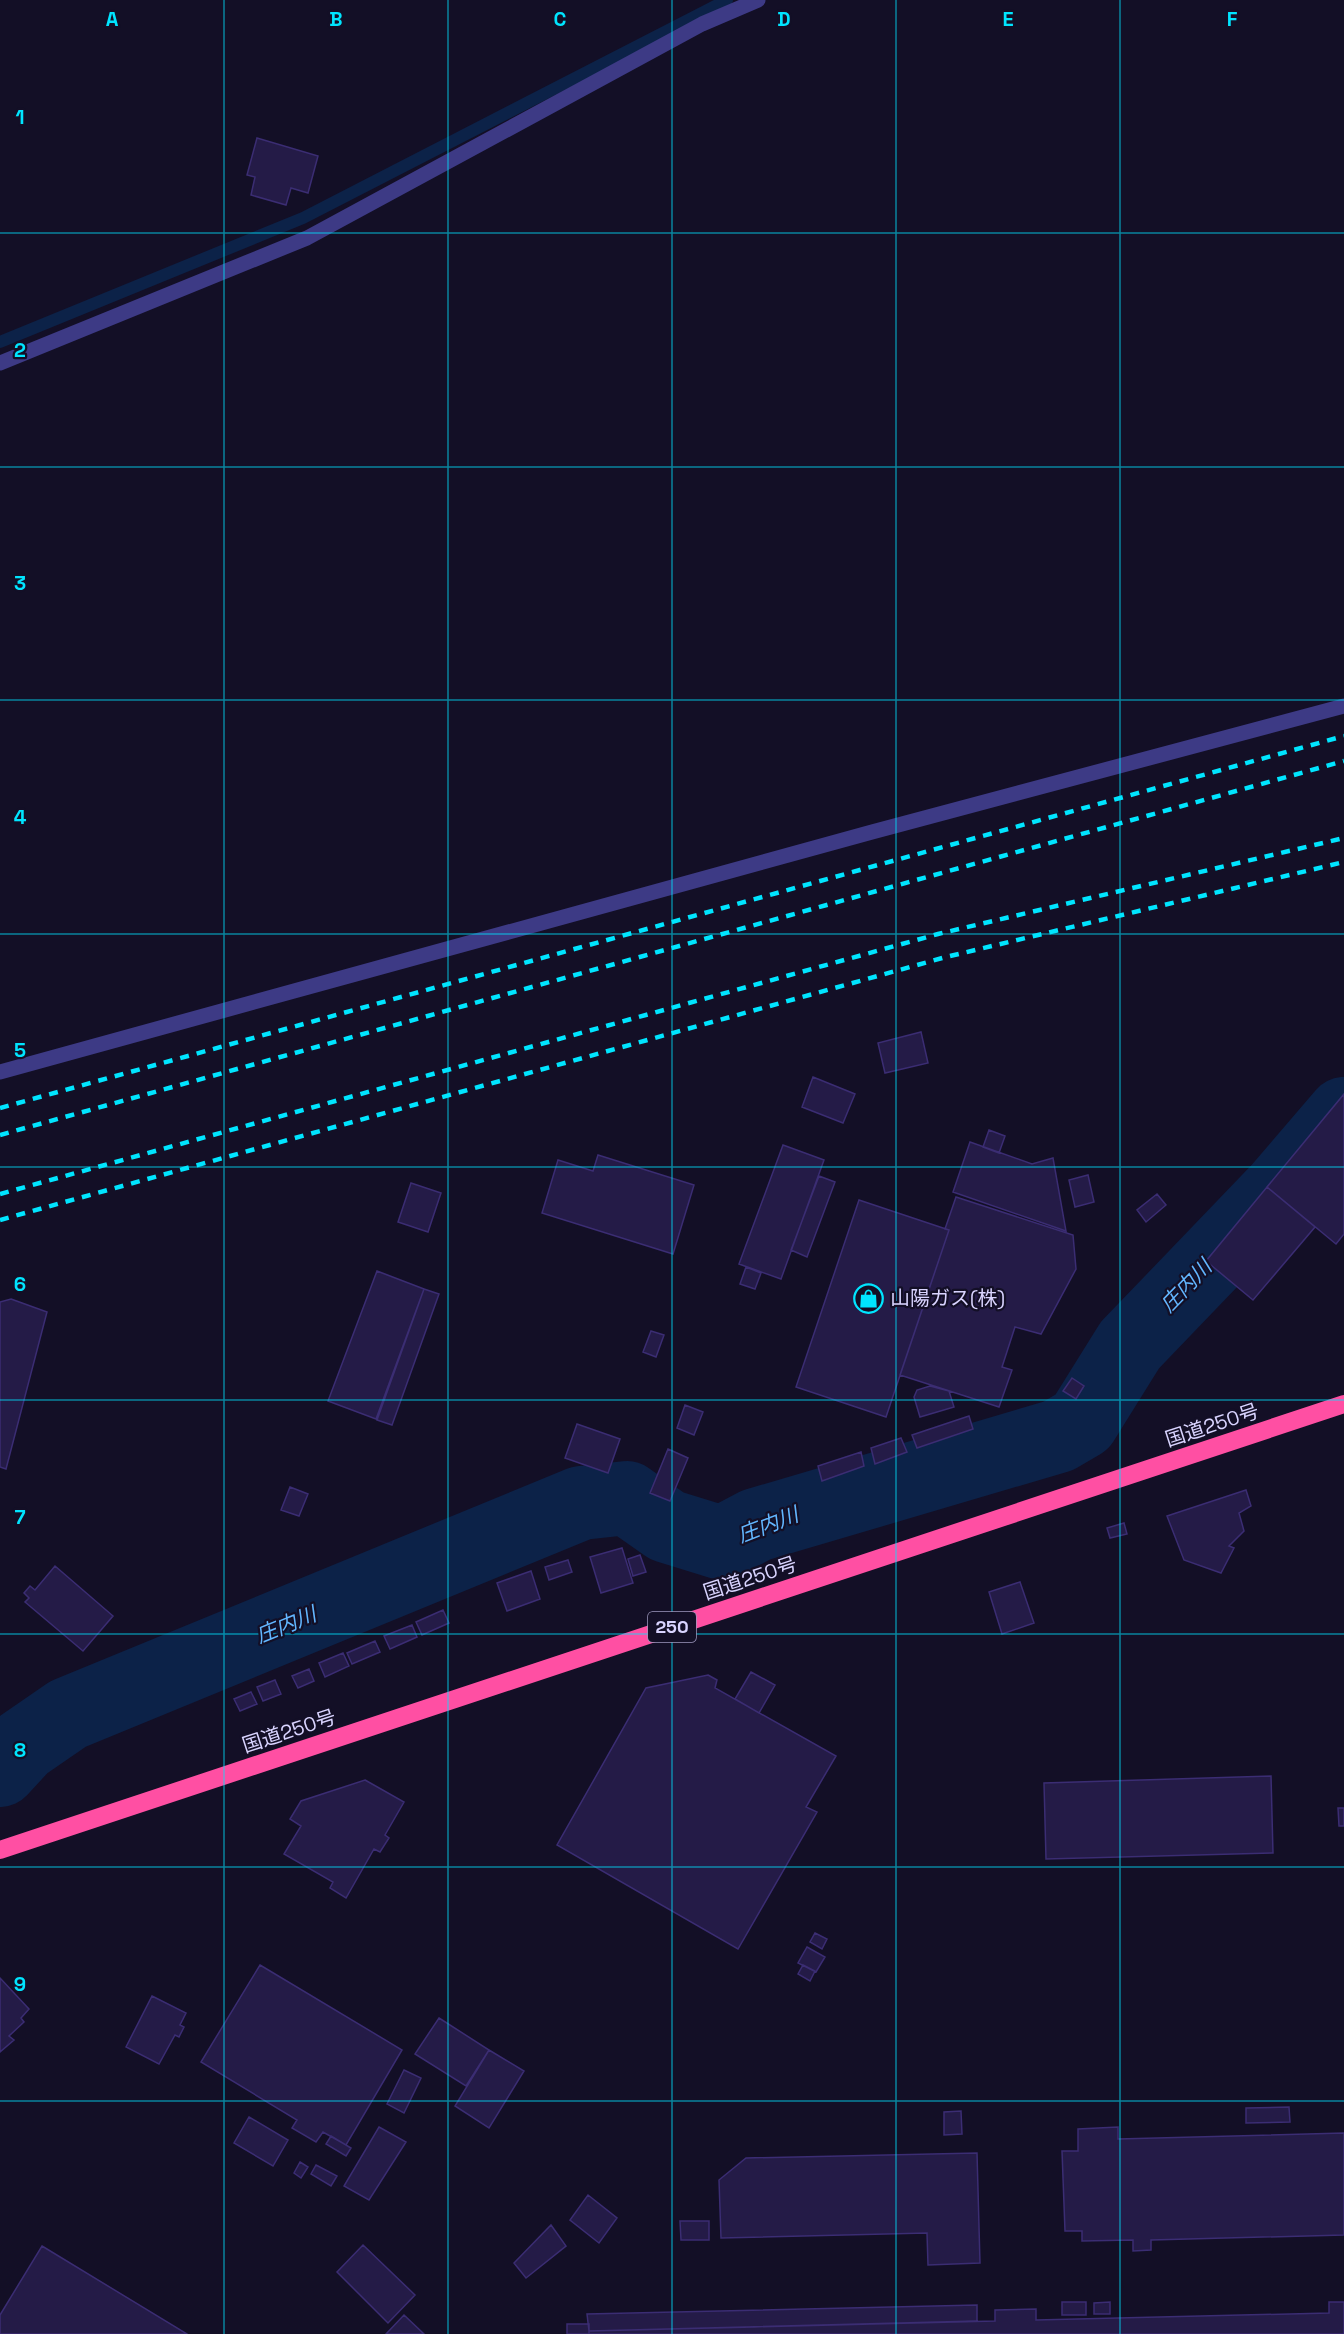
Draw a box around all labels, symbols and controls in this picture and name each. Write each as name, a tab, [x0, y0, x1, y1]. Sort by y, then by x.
text: A	[106, 6, 119, 32]
text: B	[329, 6, 343, 32]
text: C	[554, 6, 567, 32]
text: D	[777, 6, 791, 32]
text: E	[1002, 6, 1014, 32]
text: F	[1227, 6, 1238, 32]
text: 1	[15, 104, 25, 130]
text: 2	[14, 337, 26, 363]
text: 3	[14, 570, 26, 596]
text: 4	[14, 804, 27, 830]
text: 5	[14, 1037, 26, 1063]
water label: 庄内川	[1154, 1252, 1219, 1318]
text: 6	[14, 1271, 26, 1297]
shop icon: 山陽ガス(株)	[853, 1282, 885, 1314]
place label: 山陽ガス(株)	[890, 1285, 1005, 1311]
street label: 国道250号	[1162, 1398, 1262, 1452]
water label: 庄内川	[734, 1500, 804, 1548]
text: 7	[14, 1504, 26, 1530]
street label: 国道250号	[700, 1551, 800, 1605]
water label: 庄内川	[252, 1599, 322, 1649]
road number: 250	[648, 1612, 696, 1642]
street label: 国道250号	[239, 1704, 339, 1758]
text: 8	[14, 1737, 26, 1763]
text: 9	[14, 1971, 26, 1997]

